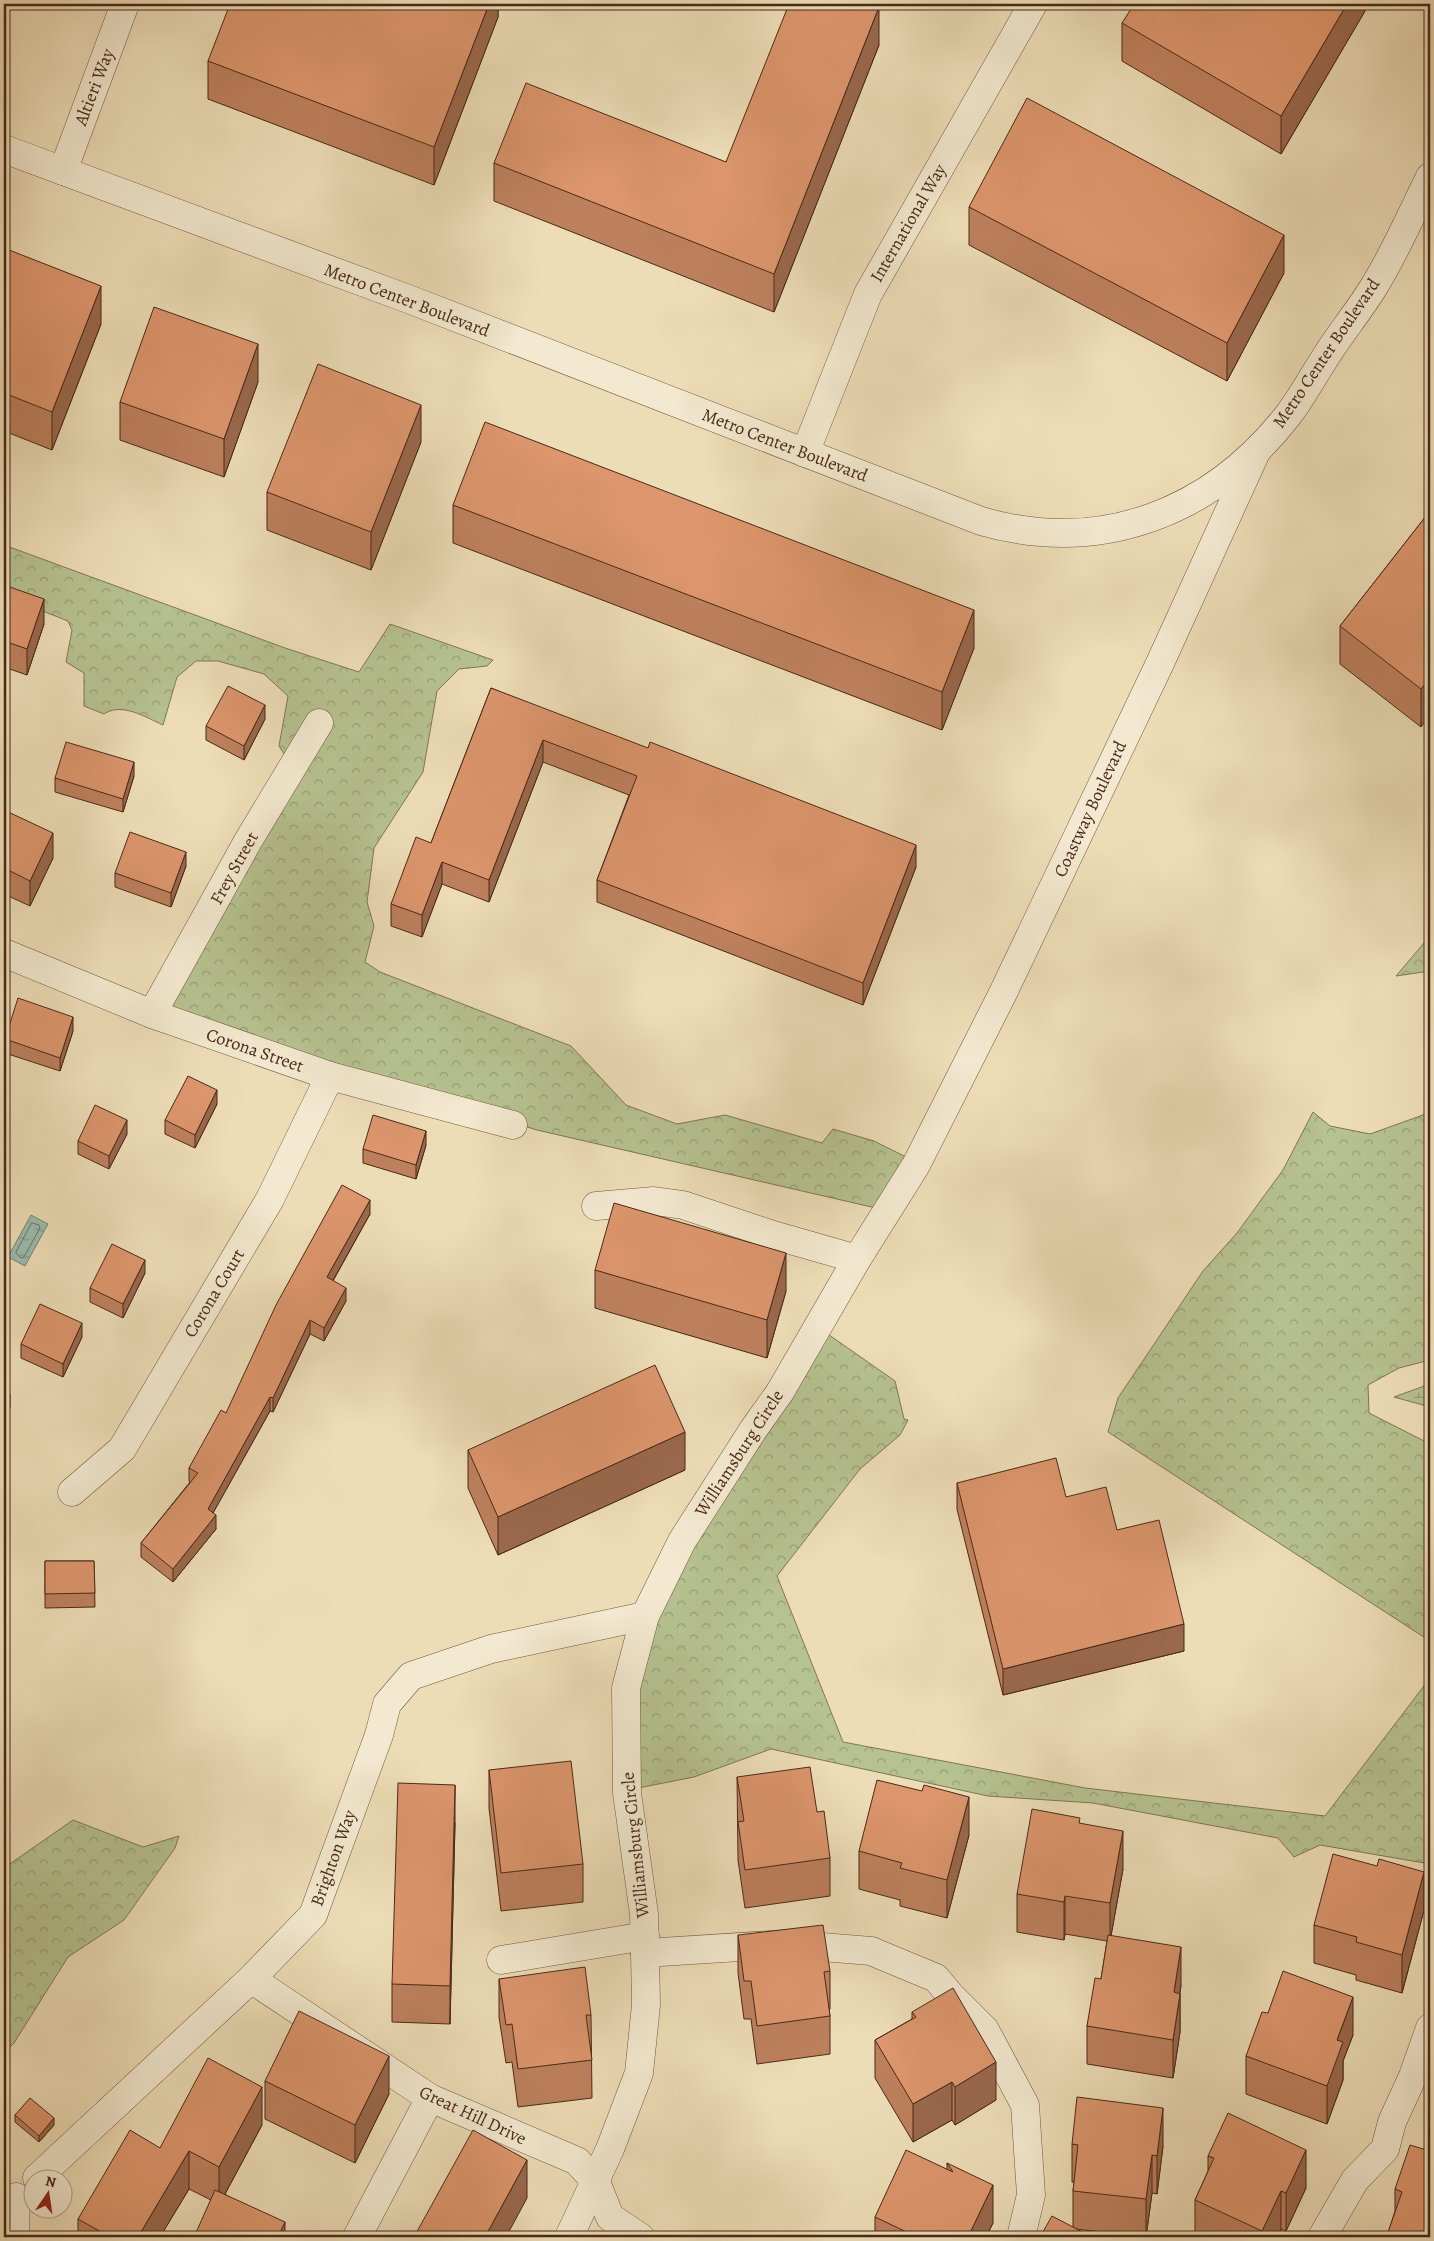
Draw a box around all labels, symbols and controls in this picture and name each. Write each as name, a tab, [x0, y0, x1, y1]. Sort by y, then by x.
street label: Altieri Way	[68, 44, 120, 130]
street label: International Way	[864, 159, 952, 287]
street label: Metro Center Boulevard	[321, 257, 494, 343]
street label: Metro Center Boulevard	[1267, 273, 1385, 433]
street label: Metro Center Boulevard	[699, 402, 872, 488]
street label: Coastway Boulevard	[1048, 737, 1132, 881]
street label: Frey Street	[204, 827, 264, 909]
street label: Corona Street	[203, 1022, 307, 1078]
street label: Corona Court	[178, 1244, 250, 1342]
street label: Williamsburg Circle	[688, 1385, 789, 1522]
street label: Williamsburg Circle	[615, 1771, 655, 1920]
street label: Brighton Way	[304, 1806, 362, 1910]
street label: Great Hill Drive	[416, 2080, 530, 2150]
north arrow	[22, 2168, 72, 2218]
text: N	[44, 2171, 58, 2192]

